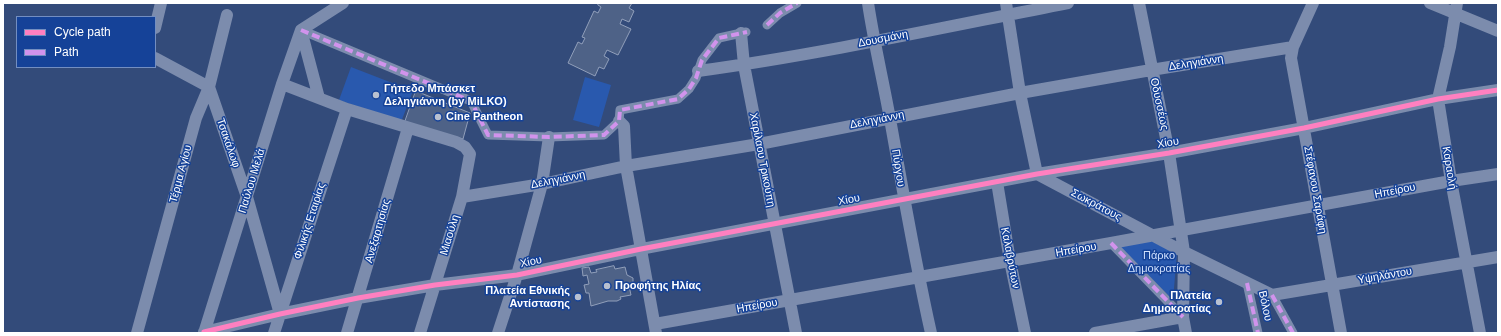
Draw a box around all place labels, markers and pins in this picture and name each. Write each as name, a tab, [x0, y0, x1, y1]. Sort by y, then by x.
place label: Γήπεδο Μπάσκετ Δεληγιάννη (by MiLKO)	[384, 82, 507, 108]
marker: Γήπεδο Μπάσκετ Δεληγιάννη (by MiLKO)	[371, 90, 381, 100]
place label: Cine Pantheon	[446, 110, 523, 124]
marker: Cine Pantheon	[433, 112, 443, 122]
place label: Προφήτης Ηλίας	[615, 279, 701, 293]
marker: Προφήτης Ηλίας	[602, 281, 612, 291]
place label: Πλατεία Εθνικής Αντίστασης	[485, 284, 570, 310]
place label: Πλατεία Δημοκρατίας	[1143, 289, 1211, 315]
marker: Πλατεία Εθνικής Αντίστασης	[573, 292, 583, 302]
marker: Πλατεία Δημοκρατίας	[1214, 297, 1224, 307]

